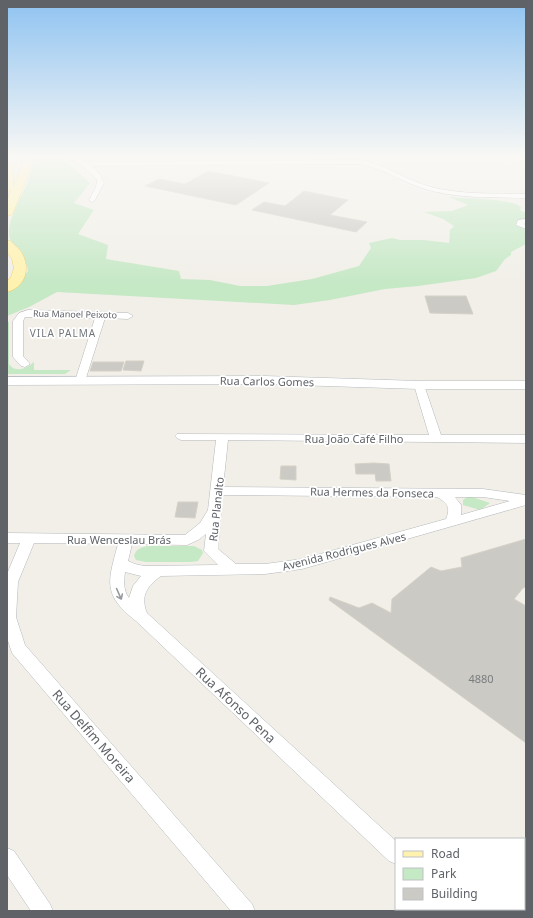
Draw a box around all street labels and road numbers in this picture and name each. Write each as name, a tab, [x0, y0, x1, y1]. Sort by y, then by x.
street label: Rua Manoel Peixoto	[33, 307, 117, 321]
street label: Rua Carlos Gomes	[220, 373, 314, 389]
street label: Rua João Café Filho	[305, 431, 404, 446]
street label: Rua Planalto	[205, 476, 227, 542]
street label: Rua Hermes da Fonseca	[310, 483, 434, 501]
street label: Avenida Rodrigues Alves	[281, 528, 407, 574]
street label: Rua Wenceslau Brás	[67, 532, 171, 547]
street label: Rua Afonso Pena	[192, 663, 280, 747]
street label: Rua Delfim Moreira	[48, 685, 140, 787]

